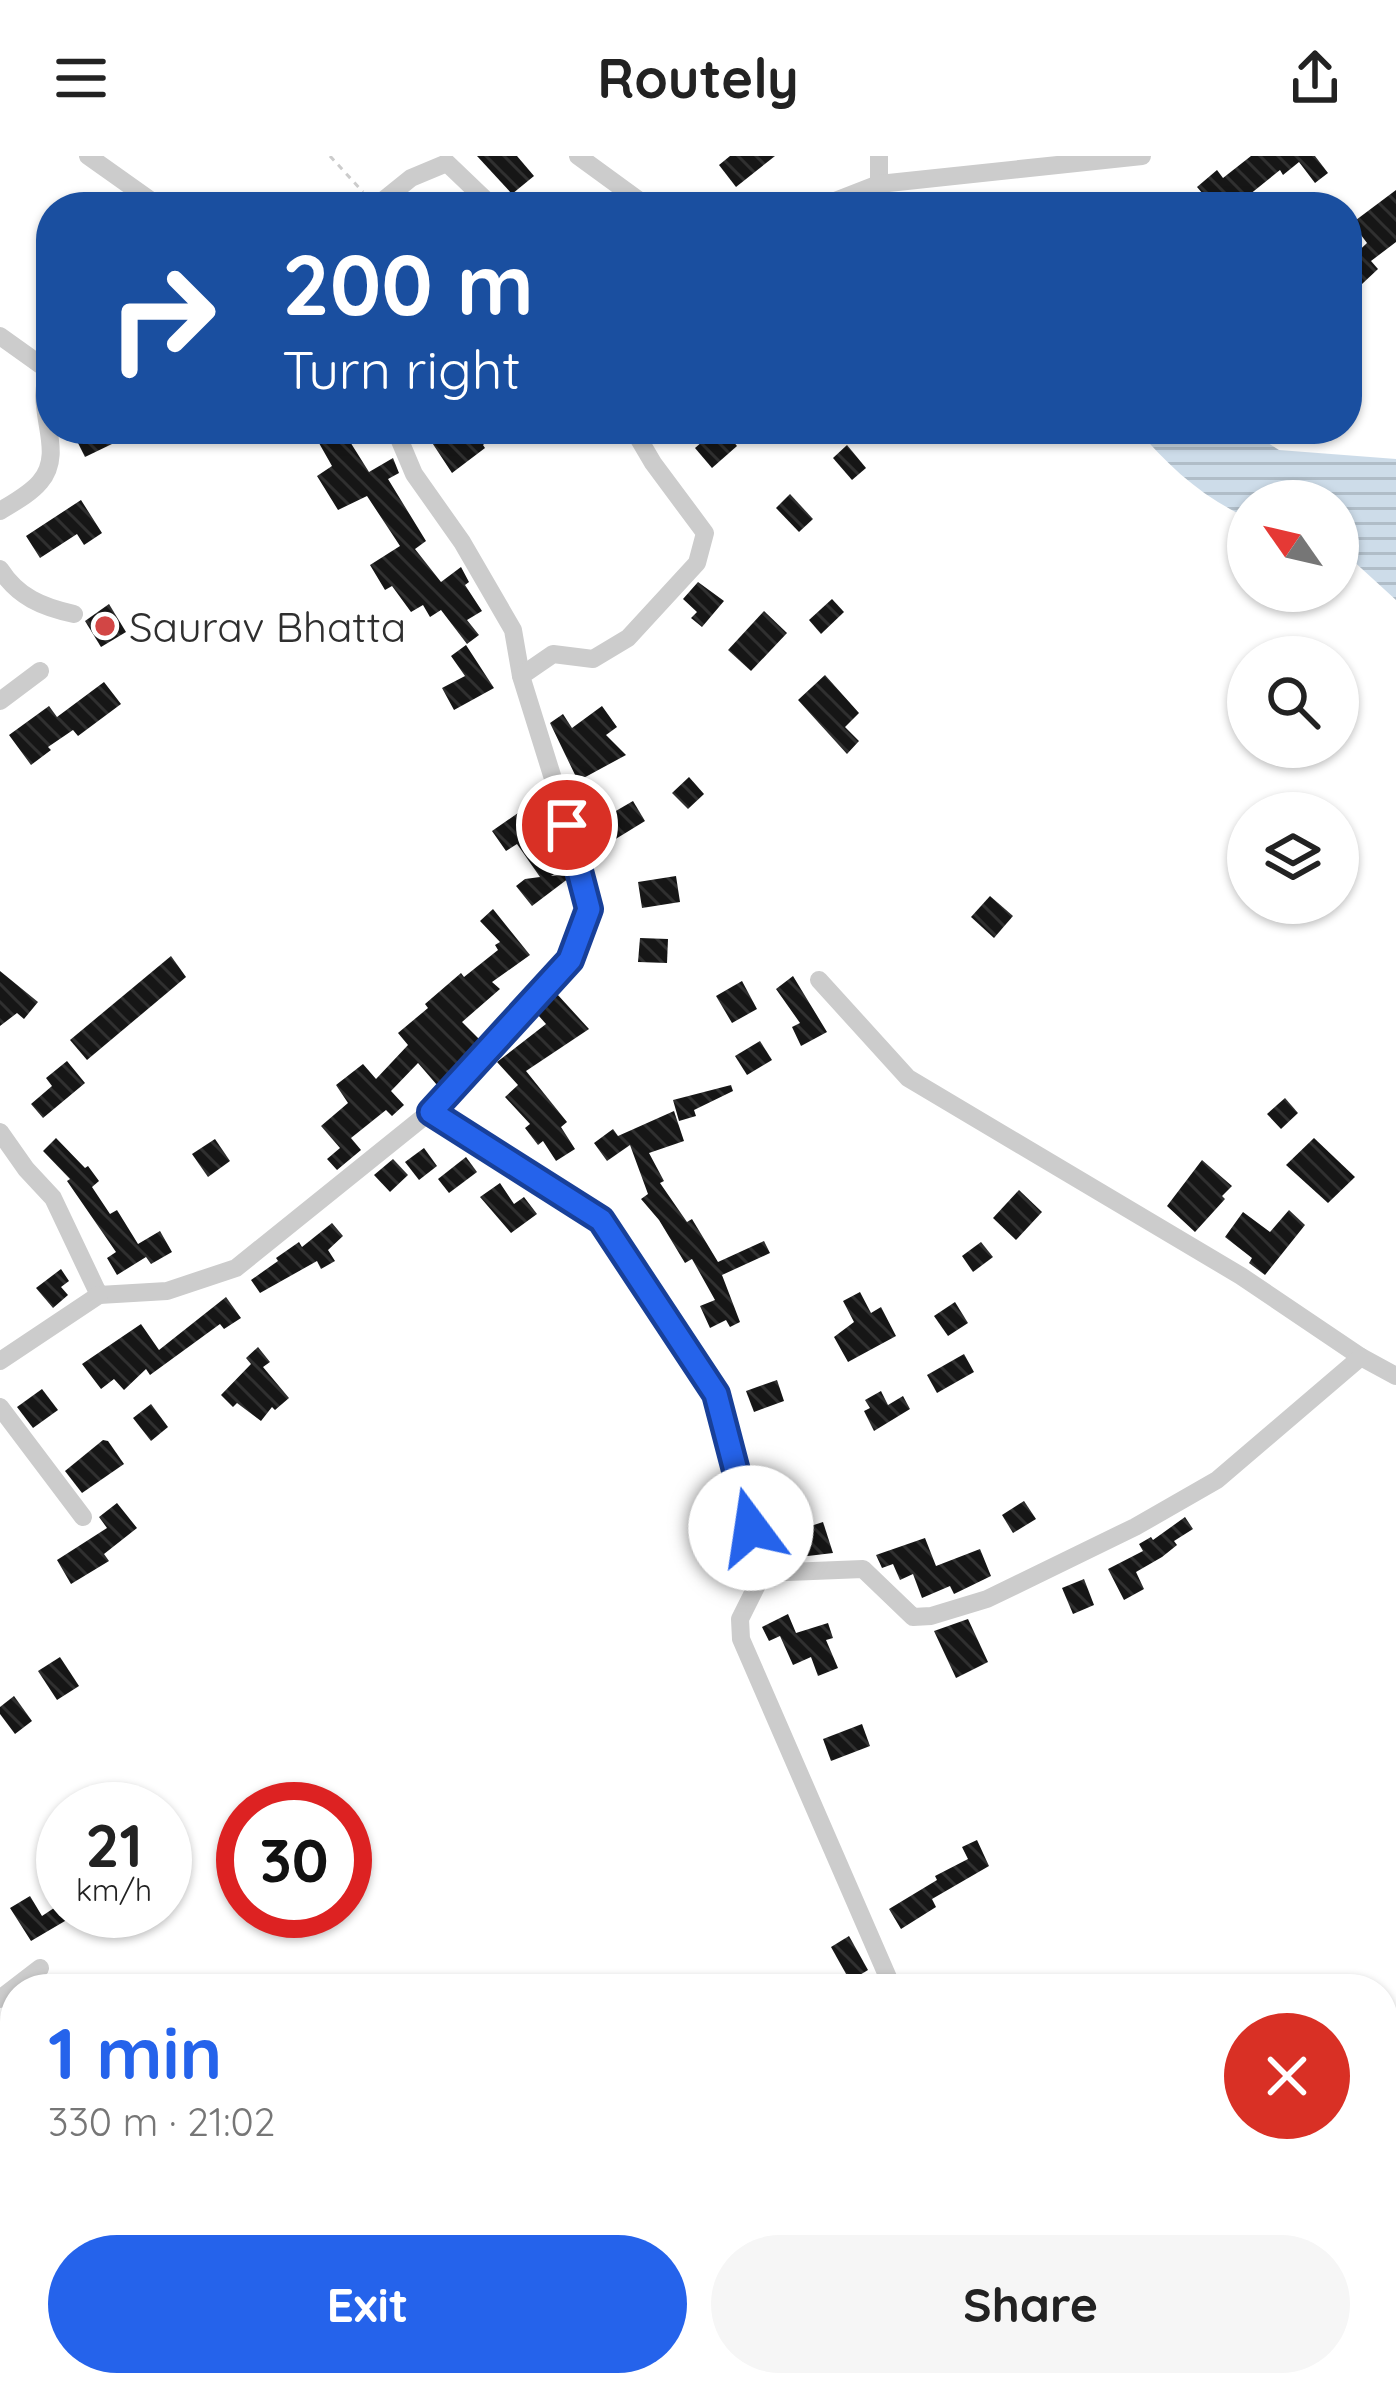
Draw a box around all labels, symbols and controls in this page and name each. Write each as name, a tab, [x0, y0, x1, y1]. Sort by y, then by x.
text: Routely	[597, 44, 799, 112]
icon: menu	[48, 45, 114, 111]
icon: share	[1282, 45, 1348, 111]
text: 200 m	[282, 231, 534, 336]
icon: right	[84, 240, 240, 396]
text: Turn right	[282, 335, 521, 403]
north arrow	[1227, 480, 1359, 612]
map controls	[1227, 480, 1359, 924]
place label: Saurav Bhatta	[129, 600, 406, 653]
marker: Saurav Bhatta	[92, 613, 118, 639]
button: search	[1227, 636, 1359, 768]
pin	[516, 774, 618, 876]
icon: arrive	[534, 792, 600, 858]
button: layers	[1227, 792, 1359, 924]
position arrow	[688, 1465, 814, 1591]
speed limit sign: 30	[216, 1782, 372, 1938]
text: 21	[85, 1807, 143, 1882]
text: km/h	[76, 1871, 152, 1909]
text: 1 min	[48, 2007, 222, 2097]
button: close	[1224, 2013, 1350, 2139]
text: 330 m · 21:02	[48, 2097, 275, 2146]
button: Exit	[48, 2235, 687, 2373]
button: Share	[711, 2235, 1350, 2373]

